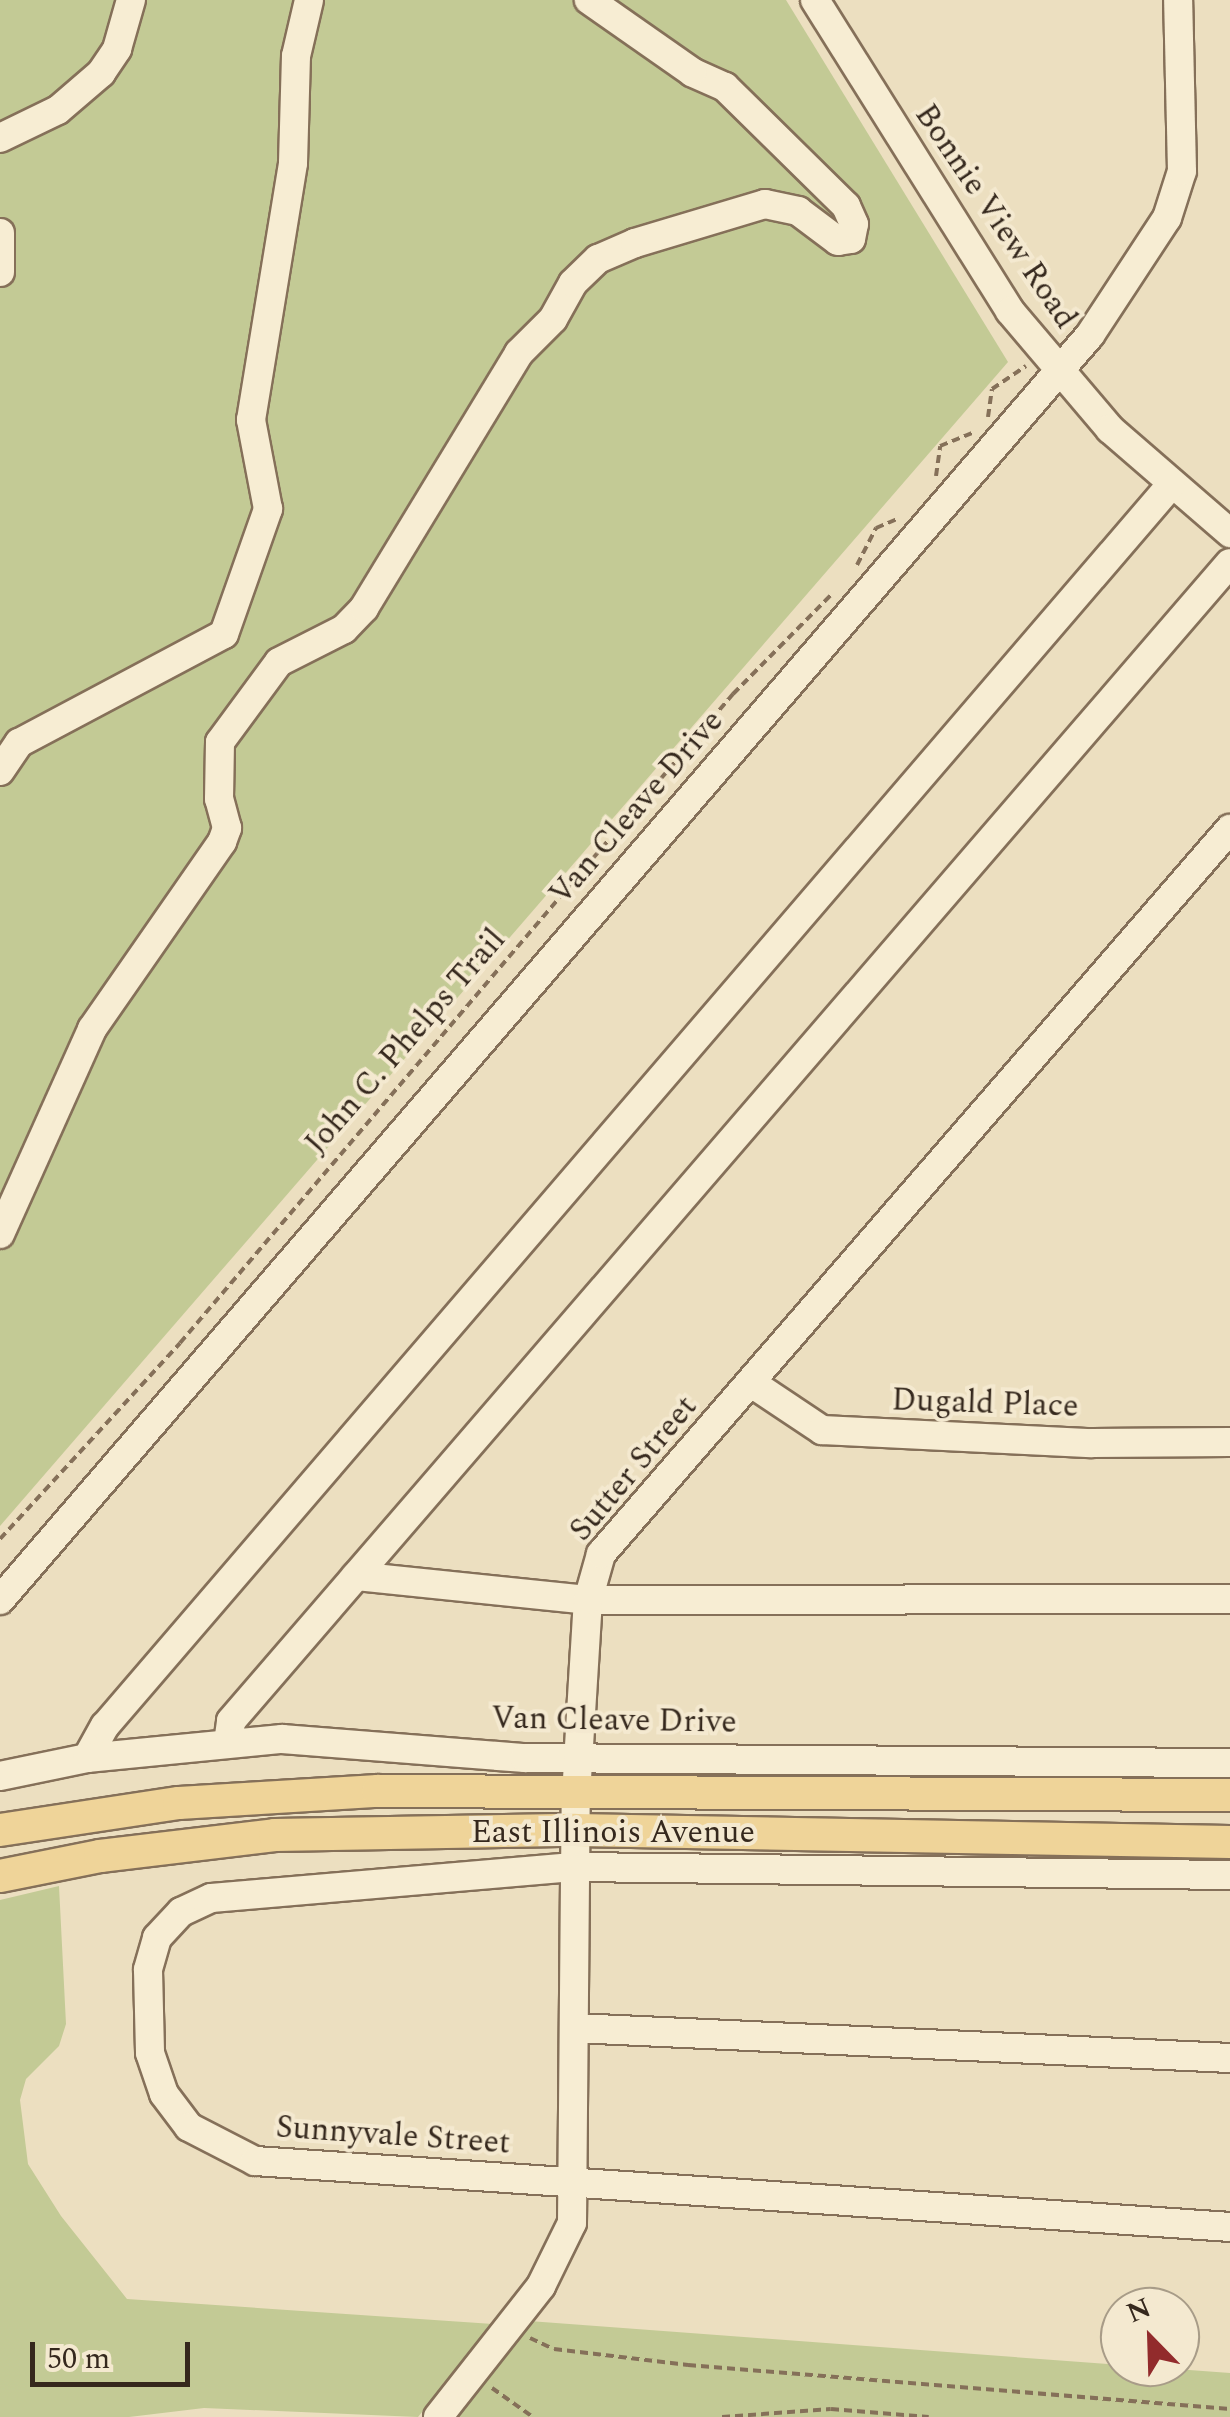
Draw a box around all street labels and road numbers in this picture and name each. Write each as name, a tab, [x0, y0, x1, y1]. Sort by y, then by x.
street label: Bonnie View Road	[906, 97, 1084, 337]
street label: Van Cleave Drive	[542, 703, 732, 913]
street label: John C. Phelps Trail	[298, 921, 514, 1163]
street label: Dugald Place	[891, 1382, 1079, 1426]
street label: Sutter Street	[562, 1389, 706, 1549]
street label: Van Cleave Drive	[491, 1700, 737, 1742]
street label: East Illinois Avenue	[471, 1814, 755, 1852]
street label: Sunnyvale Street	[274, 2109, 512, 2163]

